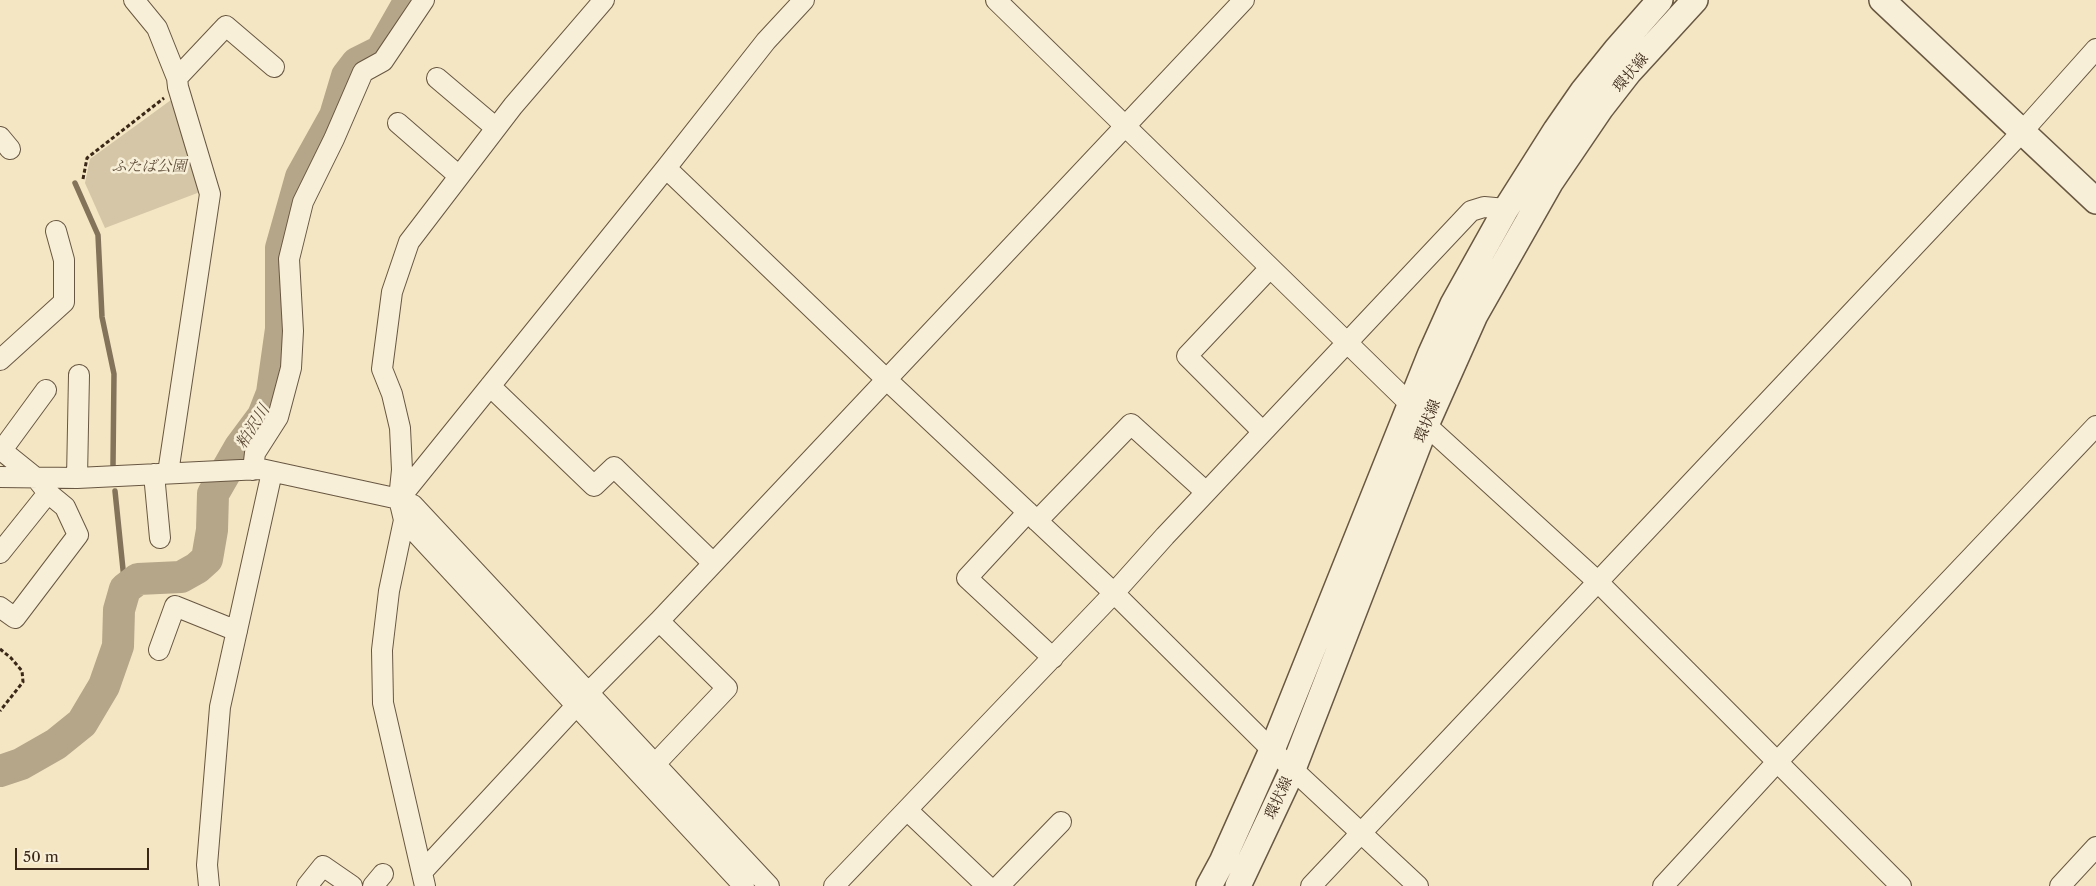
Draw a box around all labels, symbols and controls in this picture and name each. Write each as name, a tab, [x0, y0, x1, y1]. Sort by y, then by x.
street label: 環状線	[1610, 50, 1652, 96]
park label: ふたば公園	[112, 158, 186, 176]
street label: 環状線	[1411, 397, 1445, 445]
water label: 粕沢川	[232, 402, 274, 452]
street label: 環状線	[1261, 774, 1297, 822]
scale bar	[18, 838, 151, 870]
text: 50 m	[23, 847, 59, 866]

